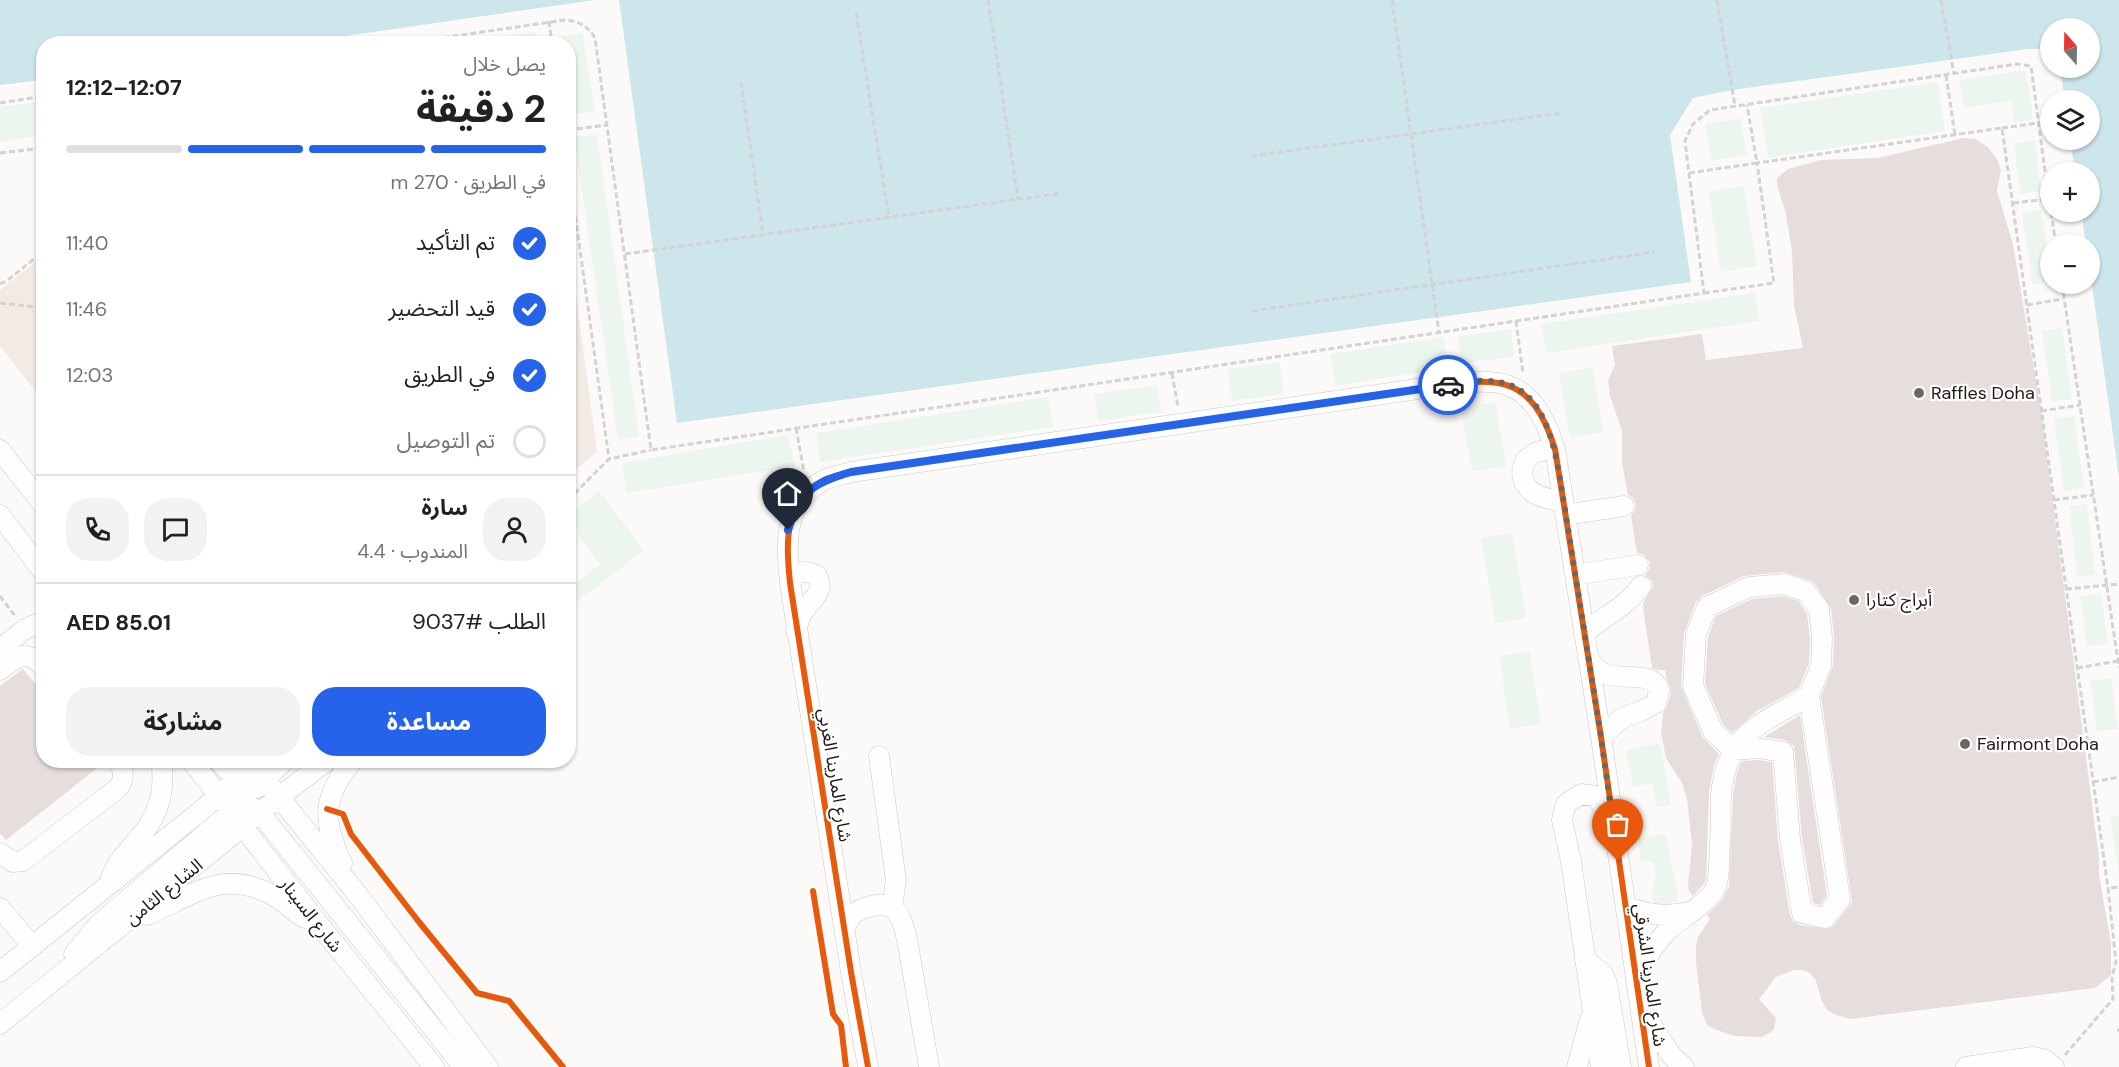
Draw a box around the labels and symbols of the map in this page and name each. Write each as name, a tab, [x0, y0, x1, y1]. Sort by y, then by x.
north arrow	[2040, 18, 2100, 78]
courier	[1418, 355, 1478, 415]
place label: Raffles Doha	[1931, 381, 2035, 405]
marker: Raffles Doha	[1912, 386, 1926, 400]
pin	[762, 468, 813, 530]
place label: أبراج كتارا	[1866, 588, 1932, 613]
marker: أبراج كتارا	[1847, 593, 1861, 607]
street label: شارع المارينا الغربي	[811, 706, 857, 844]
place label: Fairmont Doha	[1977, 732, 2099, 756]
marker: Fairmont Doha	[1958, 737, 1972, 751]
pin	[1592, 799, 1643, 861]
street label: الشارع الثامن	[120, 853, 209, 932]
street label: شارع السينار	[272, 872, 348, 959]
street label: شارع المارينا الشرقي	[1626, 902, 1672, 1048]

